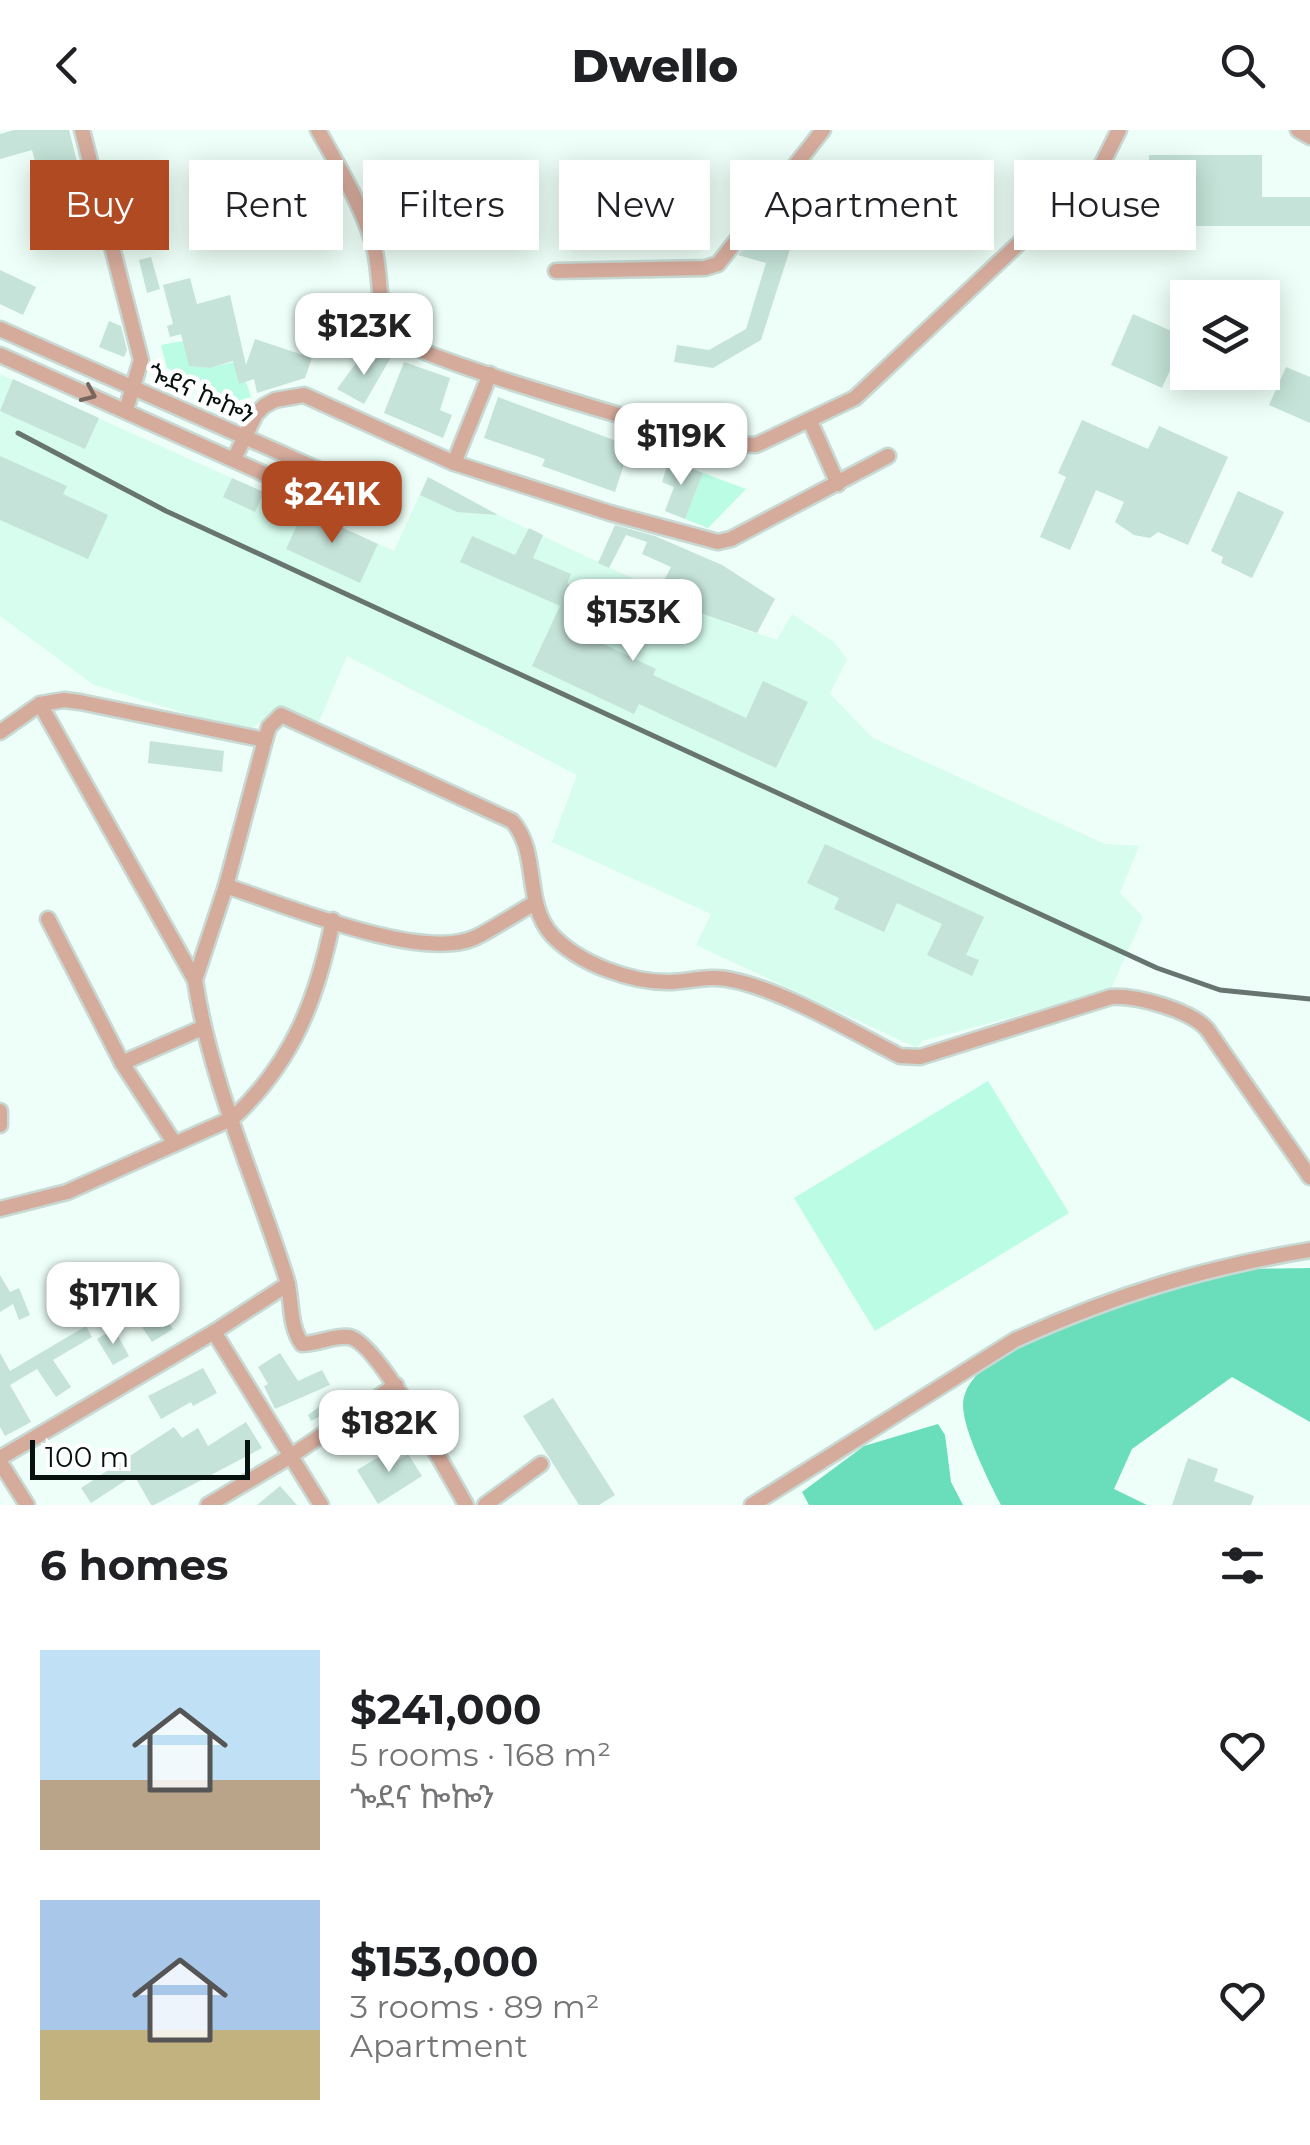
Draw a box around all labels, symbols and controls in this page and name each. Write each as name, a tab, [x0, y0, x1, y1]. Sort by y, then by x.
icon: back	[40, 38, 95, 93]
text: Dwello	[572, 38, 738, 93]
icon: search	[1215, 38, 1270, 93]
chip: Buy	[30, 160, 169, 250]
chip: Rent	[189, 160, 343, 250]
chip: Filters	[363, 160, 539, 250]
chip: New	[559, 160, 710, 250]
chip: Apartment	[730, 160, 994, 250]
chip: House	[1014, 160, 1196, 250]
map controls	[1170, 280, 1280, 390]
button: layers	[1170, 280, 1280, 390]
pin: $123K	[294, 293, 434, 378]
text: $123K	[317, 306, 411, 345]
street label: ጐደና ኰኰን	[143, 356, 259, 430]
one-way arrow	[79, 382, 97, 402]
pin: $119K	[611, 403, 751, 488]
text: $119K	[636, 416, 726, 455]
pin: $241K	[262, 461, 402, 546]
text: $241K	[284, 474, 380, 513]
pin: $153K	[563, 579, 703, 664]
text: $153K	[586, 592, 680, 631]
pin: $171K	[43, 1262, 183, 1347]
text: $171K	[68, 1275, 158, 1314]
pin: $182K	[319, 1390, 459, 1475]
text: $182K	[341, 1403, 437, 1442]
scale bar	[30, 1435, 250, 1480]
text: 100 m	[45, 1440, 129, 1474]
icon: filters	[1215, 1538, 1270, 1593]
text: 6 homes	[40, 1539, 228, 1591]
text: $241,000	[350, 1683, 542, 1735]
icon: home	[120, 1690, 240, 1810]
icon: heart	[1215, 1723, 1270, 1778]
text: 5 rooms · 168 m²	[350, 1735, 611, 1774]
text: ጐደና ኰኰን	[350, 1777, 494, 1816]
text: $153,000	[350, 1935, 539, 1987]
icon: home	[120, 1940, 240, 2060]
icon: heart	[1215, 1973, 1270, 2028]
text: 3 rooms · 89 m²	[350, 1987, 599, 2026]
text: Apartment	[350, 2026, 528, 2065]

